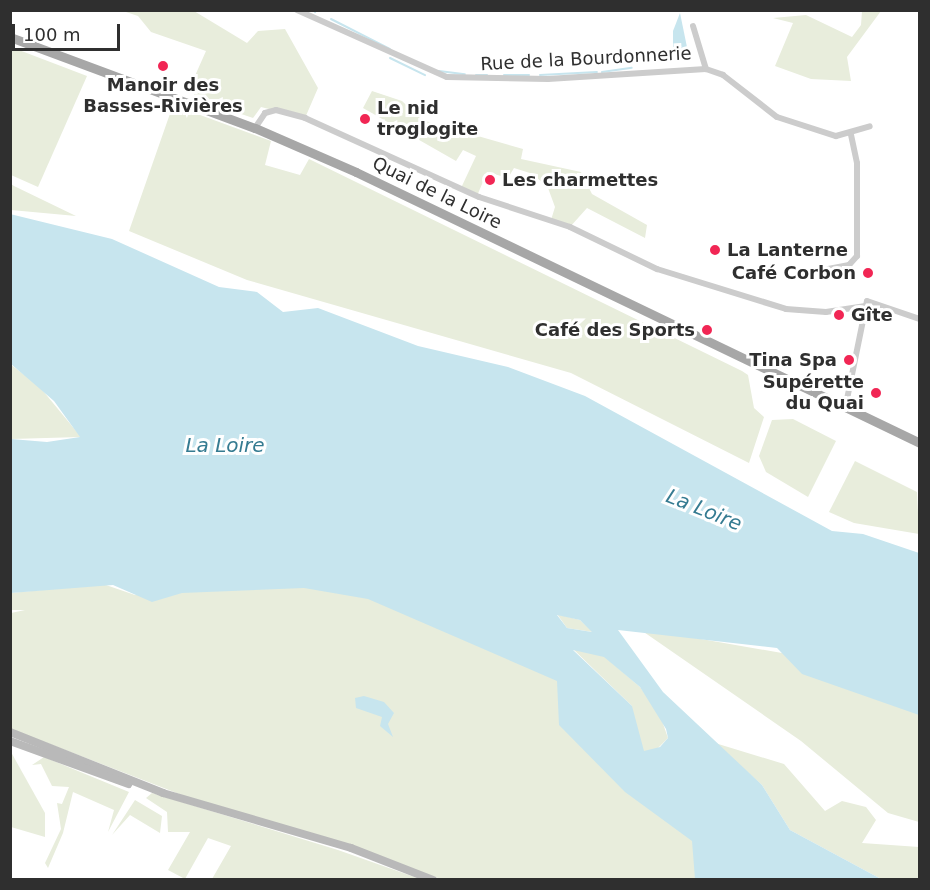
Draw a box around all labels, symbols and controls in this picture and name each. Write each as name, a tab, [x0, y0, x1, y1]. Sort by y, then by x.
scale bar	[15, 12, 123, 50]
text: 100 m	[23, 24, 81, 45]
street label: Rue de la Bourdonnerie	[480, 43, 692, 75]
marker: Manoir des Basses-Rivières	[156, 59, 170, 73]
place label: Manoir des Basses-Rivières	[83, 75, 243, 118]
place label: Le nid troglogite	[377, 98, 478, 140]
marker: Le nid troglogite	[358, 112, 372, 126]
street label: Quai de la Loire	[369, 152, 505, 234]
place label: Les charmettes	[502, 169, 658, 191]
marker: Les charmettes	[483, 173, 497, 187]
place label: La Lanterne	[727, 239, 848, 261]
marker: La Lanterne	[708, 243, 722, 257]
place label: Café Corbon	[732, 262, 856, 284]
marker: Café Corbon	[861, 266, 875, 280]
place label: Gîte	[851, 304, 893, 326]
marker: Gîte	[832, 308, 846, 322]
place label: Café des Sports	[535, 319, 695, 341]
marker: Café des Sports	[700, 323, 714, 337]
place label: Tina Spa	[749, 349, 837, 371]
marker: Tina Spa	[842, 353, 856, 367]
place label: Supérette du Quai	[763, 372, 864, 415]
marker: Supérette du Quai	[869, 386, 883, 400]
water label: La Loire	[185, 433, 265, 457]
water label: La Loire	[663, 484, 745, 536]

